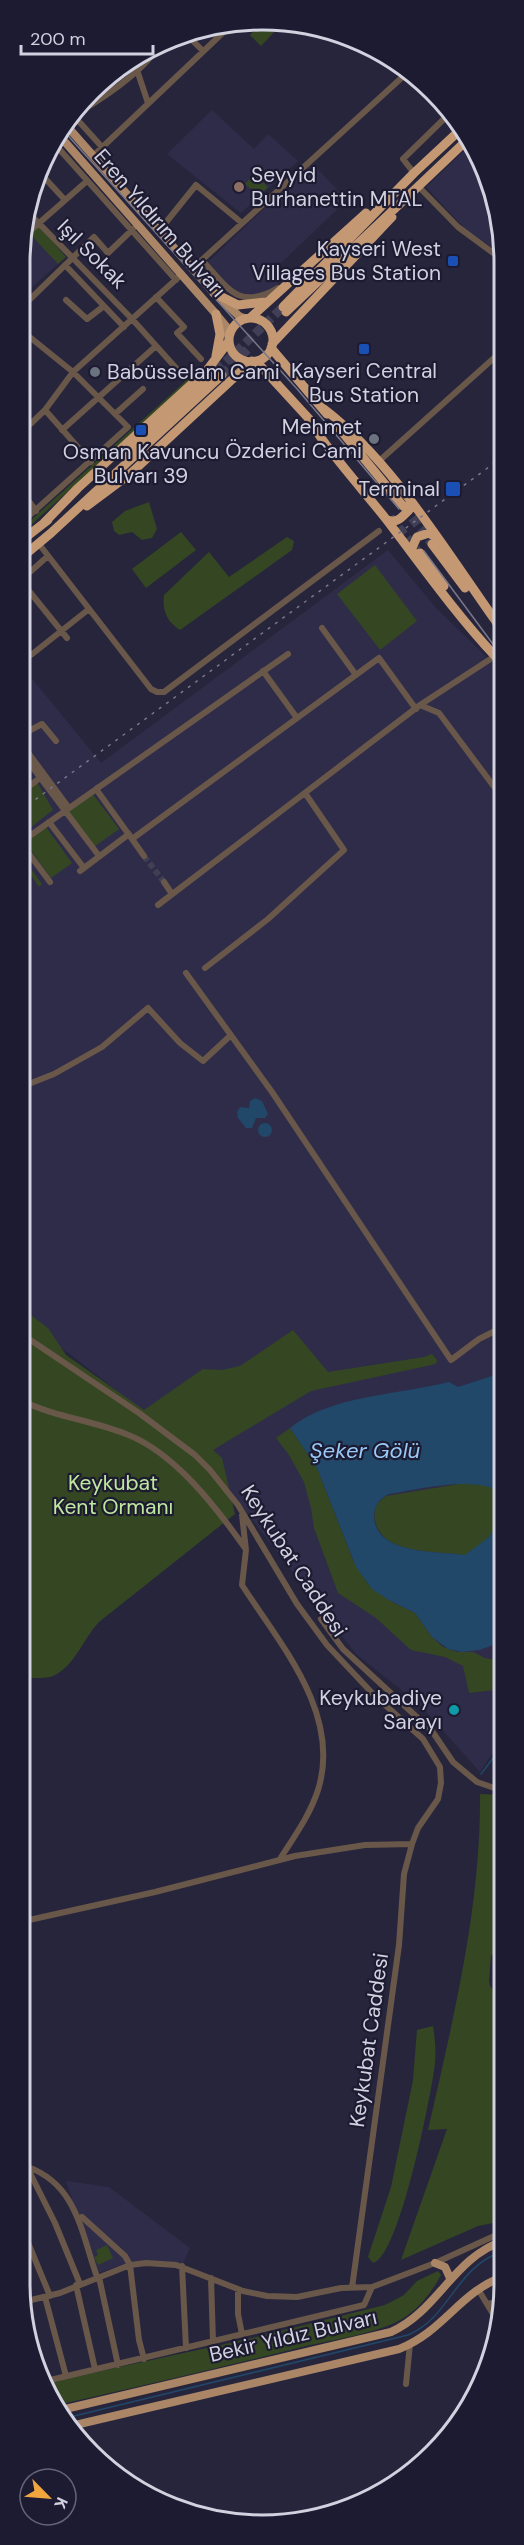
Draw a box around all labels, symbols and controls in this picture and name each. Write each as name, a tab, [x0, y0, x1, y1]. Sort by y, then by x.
scale bar	[21, 18, 153, 56]
text: 200 m	[30, 27, 86, 51]
street label: Eren Yıldırım Bulvarı	[88, 143, 232, 303]
place label: Seyyid Burhanettin MTAL	[251, 161, 423, 213]
marker: Seyyid Burhanettin MTAL	[232, 180, 246, 194]
street label: Işıl Sokak	[51, 213, 133, 295]
place label: Kayseri West Villages Bus Station	[252, 235, 441, 287]
marker: Kayseri West Villages Bus Station	[446, 254, 460, 268]
marker: Kayseri Central Bus Station	[357, 342, 371, 356]
place label: Kayseri Central Bus Station	[291, 357, 437, 409]
place label: Babüsselam Cami	[107, 358, 280, 386]
marker: Babüsselam Cami	[88, 365, 102, 379]
place label: Mehmet Özderici Cami	[225, 413, 362, 465]
marker: Osman Kavuncu Bulvarı 39	[134, 423, 148, 437]
marker: Mehmet Özderici Cami	[367, 432, 381, 446]
place label: Osman Kavuncu Bulvarı 39	[63, 438, 219, 490]
place label: Terminal	[358, 475, 440, 503]
marker: Terminal	[444, 480, 462, 498]
water label: Şeker Gölü	[310, 1436, 421, 1465]
park label: Keykubat Kent Ormanı	[53, 1469, 173, 1521]
street label: Keykubat Caddesi	[234, 1480, 354, 1642]
place label: Keykubadiye Sarayı	[319, 1684, 442, 1736]
marker: Keykubadiye Sarayı	[447, 1703, 461, 1717]
street label: Keykubat Caddesi	[343, 1951, 395, 2129]
street label: Bekir Yıldız Bulvarı	[206, 2303, 380, 2369]
north arrow	[18, 2467, 78, 2527]
text: K	[49, 2494, 73, 2513]

